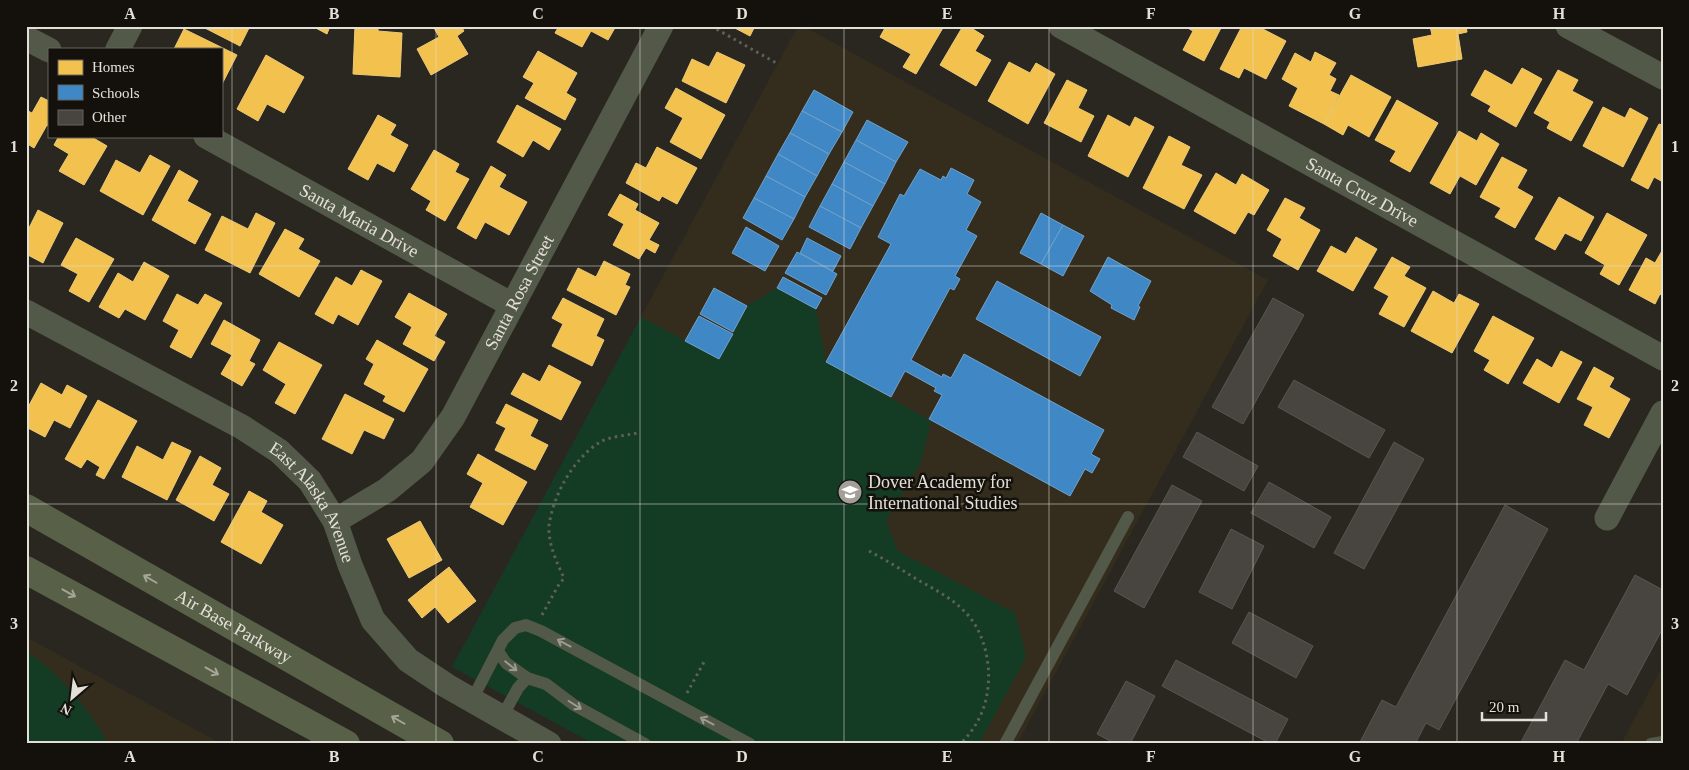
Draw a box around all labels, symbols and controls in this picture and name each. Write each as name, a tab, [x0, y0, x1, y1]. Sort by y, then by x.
text: A	[124, 5, 136, 22]
text: B	[329, 5, 340, 22]
text: C	[532, 5, 544, 22]
text: D	[736, 5, 748, 22]
text: E	[942, 5, 952, 22]
text: F	[1146, 5, 1156, 22]
text: G	[1349, 5, 1362, 22]
text: H	[1553, 5, 1566, 22]
legend	[48, 48, 222, 138]
text: Homes	[92, 59, 135, 75]
text: Schools	[92, 85, 140, 101]
text: Other	[92, 109, 126, 125]
text: 1	[10, 138, 18, 155]
text: 1	[1671, 138, 1679, 155]
street label: Santa Cruz Drive	[1303, 153, 1422, 231]
street label: Santa Maria Drive	[296, 180, 422, 262]
street label: Santa Rosa Street	[481, 232, 558, 353]
text: 2	[10, 377, 18, 394]
text: 2	[1671, 377, 1679, 394]
street label: East Alaska Avenue	[266, 438, 358, 565]
place label: Dover Academy for International Studies	[868, 472, 1017, 513]
school or university icon: Dover Academy for International Studies	[837, 479, 863, 505]
one-way arrow	[143, 573, 158, 583]
street label: Air Base Parkway	[172, 585, 296, 668]
one-way arrow	[61, 589, 76, 598]
text: 3	[10, 615, 18, 632]
text: 3	[1671, 615, 1679, 632]
one-way arrow	[557, 638, 572, 647]
one-way arrow	[504, 661, 517, 672]
one-way arrow	[204, 666, 219, 676]
north arrow	[48, 672, 98, 722]
scale bar	[1482, 690, 1545, 722]
text: 20 m	[1489, 699, 1520, 715]
text: N	[58, 700, 74, 718]
one-way arrow	[567, 700, 581, 710]
one-way arrow	[391, 714, 405, 724]
one-way arrow	[700, 715, 714, 725]
text: A	[124, 748, 136, 765]
text: B	[329, 748, 340, 765]
text: C	[532, 748, 544, 765]
text: D	[736, 748, 748, 765]
text: E	[942, 748, 952, 765]
text: F	[1146, 748, 1156, 765]
text: G	[1349, 748, 1362, 765]
text: H	[1553, 748, 1566, 765]

